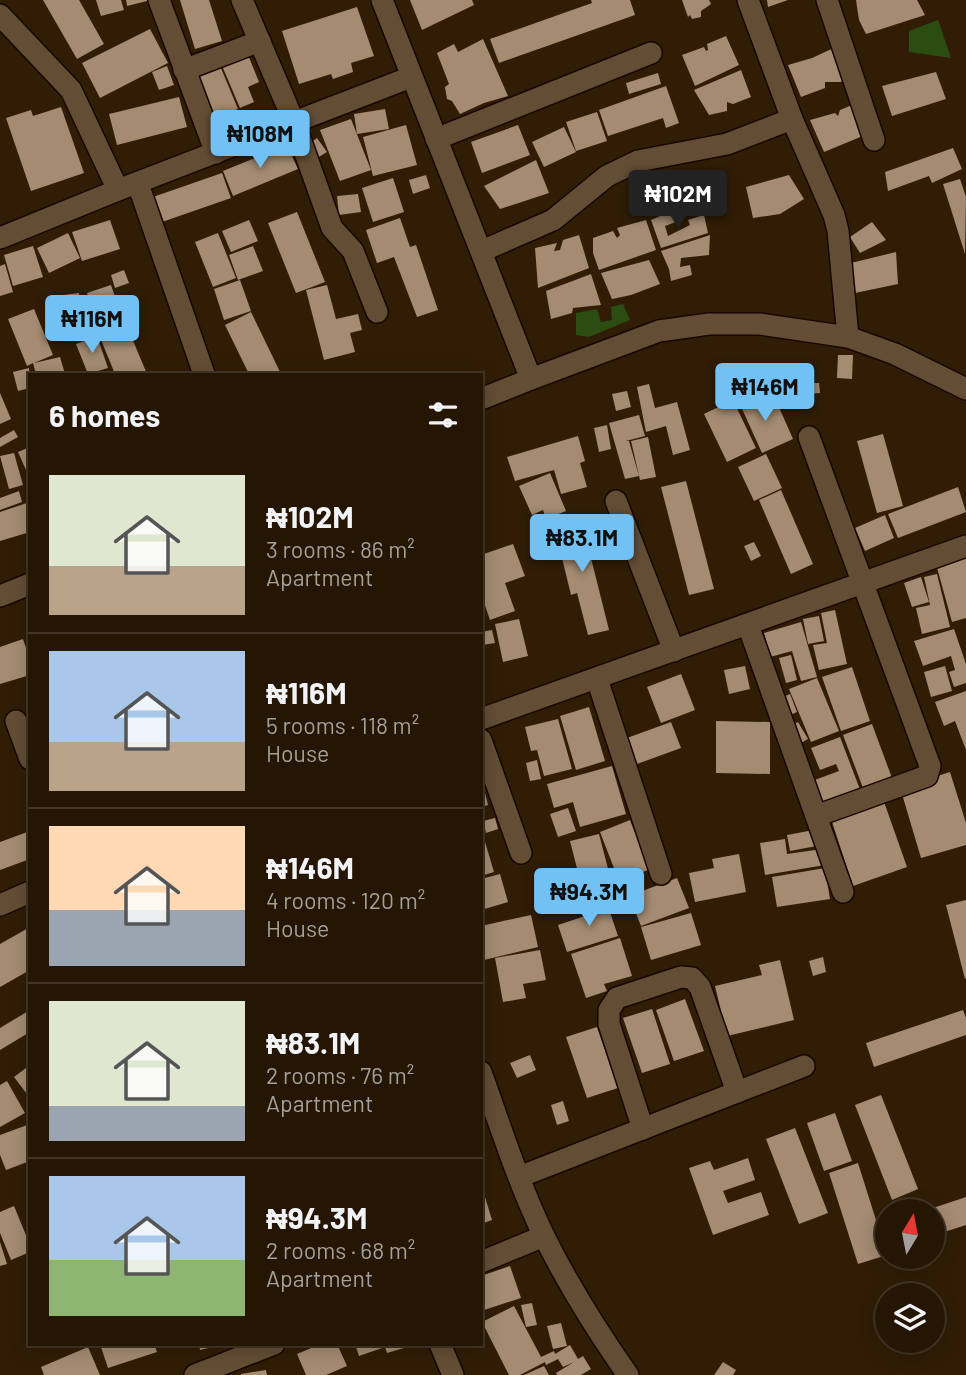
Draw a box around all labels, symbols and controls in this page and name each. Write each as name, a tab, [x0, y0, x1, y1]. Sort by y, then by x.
pin: ₦108M	[211, 110, 309, 170]
text: ₦108M	[227, 119, 293, 147]
pin: ₦102M	[629, 170, 727, 230]
text: ₦102M	[644, 179, 712, 207]
pin: ₦116M	[43, 296, 141, 355]
text: ₦116M	[61, 304, 123, 332]
pin: ₦146M	[716, 364, 814, 423]
text: ₦146M	[731, 372, 799, 400]
icon: filters	[424, 396, 462, 434]
text: 6 homes	[49, 397, 160, 433]
text: ₦102M	[266, 498, 354, 534]
icon: home	[105, 503, 189, 587]
pin: ₦83.1M	[525, 514, 639, 574]
text: ₦83.1M	[546, 523, 618, 551]
text: 3 rooms · 86 m²	[266, 535, 415, 563]
text: Apartment	[266, 563, 373, 591]
text: ₦116M	[266, 674, 347, 710]
icon: home	[105, 679, 189, 763]
text: 5 rooms · 118 m²	[266, 711, 419, 739]
text: House	[266, 739, 329, 767]
text: ₦146M	[266, 849, 354, 885]
icon: home	[105, 854, 189, 938]
pin: ₦94.3M	[532, 869, 646, 928]
text: ₦94.3M	[550, 877, 628, 905]
text: 4 rooms · 120 m²	[266, 886, 425, 914]
text: House	[266, 914, 329, 942]
text: ₦83.1M	[266, 1024, 360, 1060]
icon: home	[105, 1029, 189, 1113]
text: 2 rooms · 76 m²	[266, 1061, 414, 1089]
text: Apartment	[266, 1089, 373, 1117]
text: ₦94.3M	[266, 1199, 368, 1235]
north arrow	[875, 1199, 945, 1269]
map controls	[875, 1199, 945, 1353]
icon: home	[105, 1204, 189, 1288]
text: 2 rooms · 68 m²	[266, 1236, 415, 1264]
text: Apartment	[266, 1264, 373, 1292]
button: layers	[875, 1283, 945, 1353]

